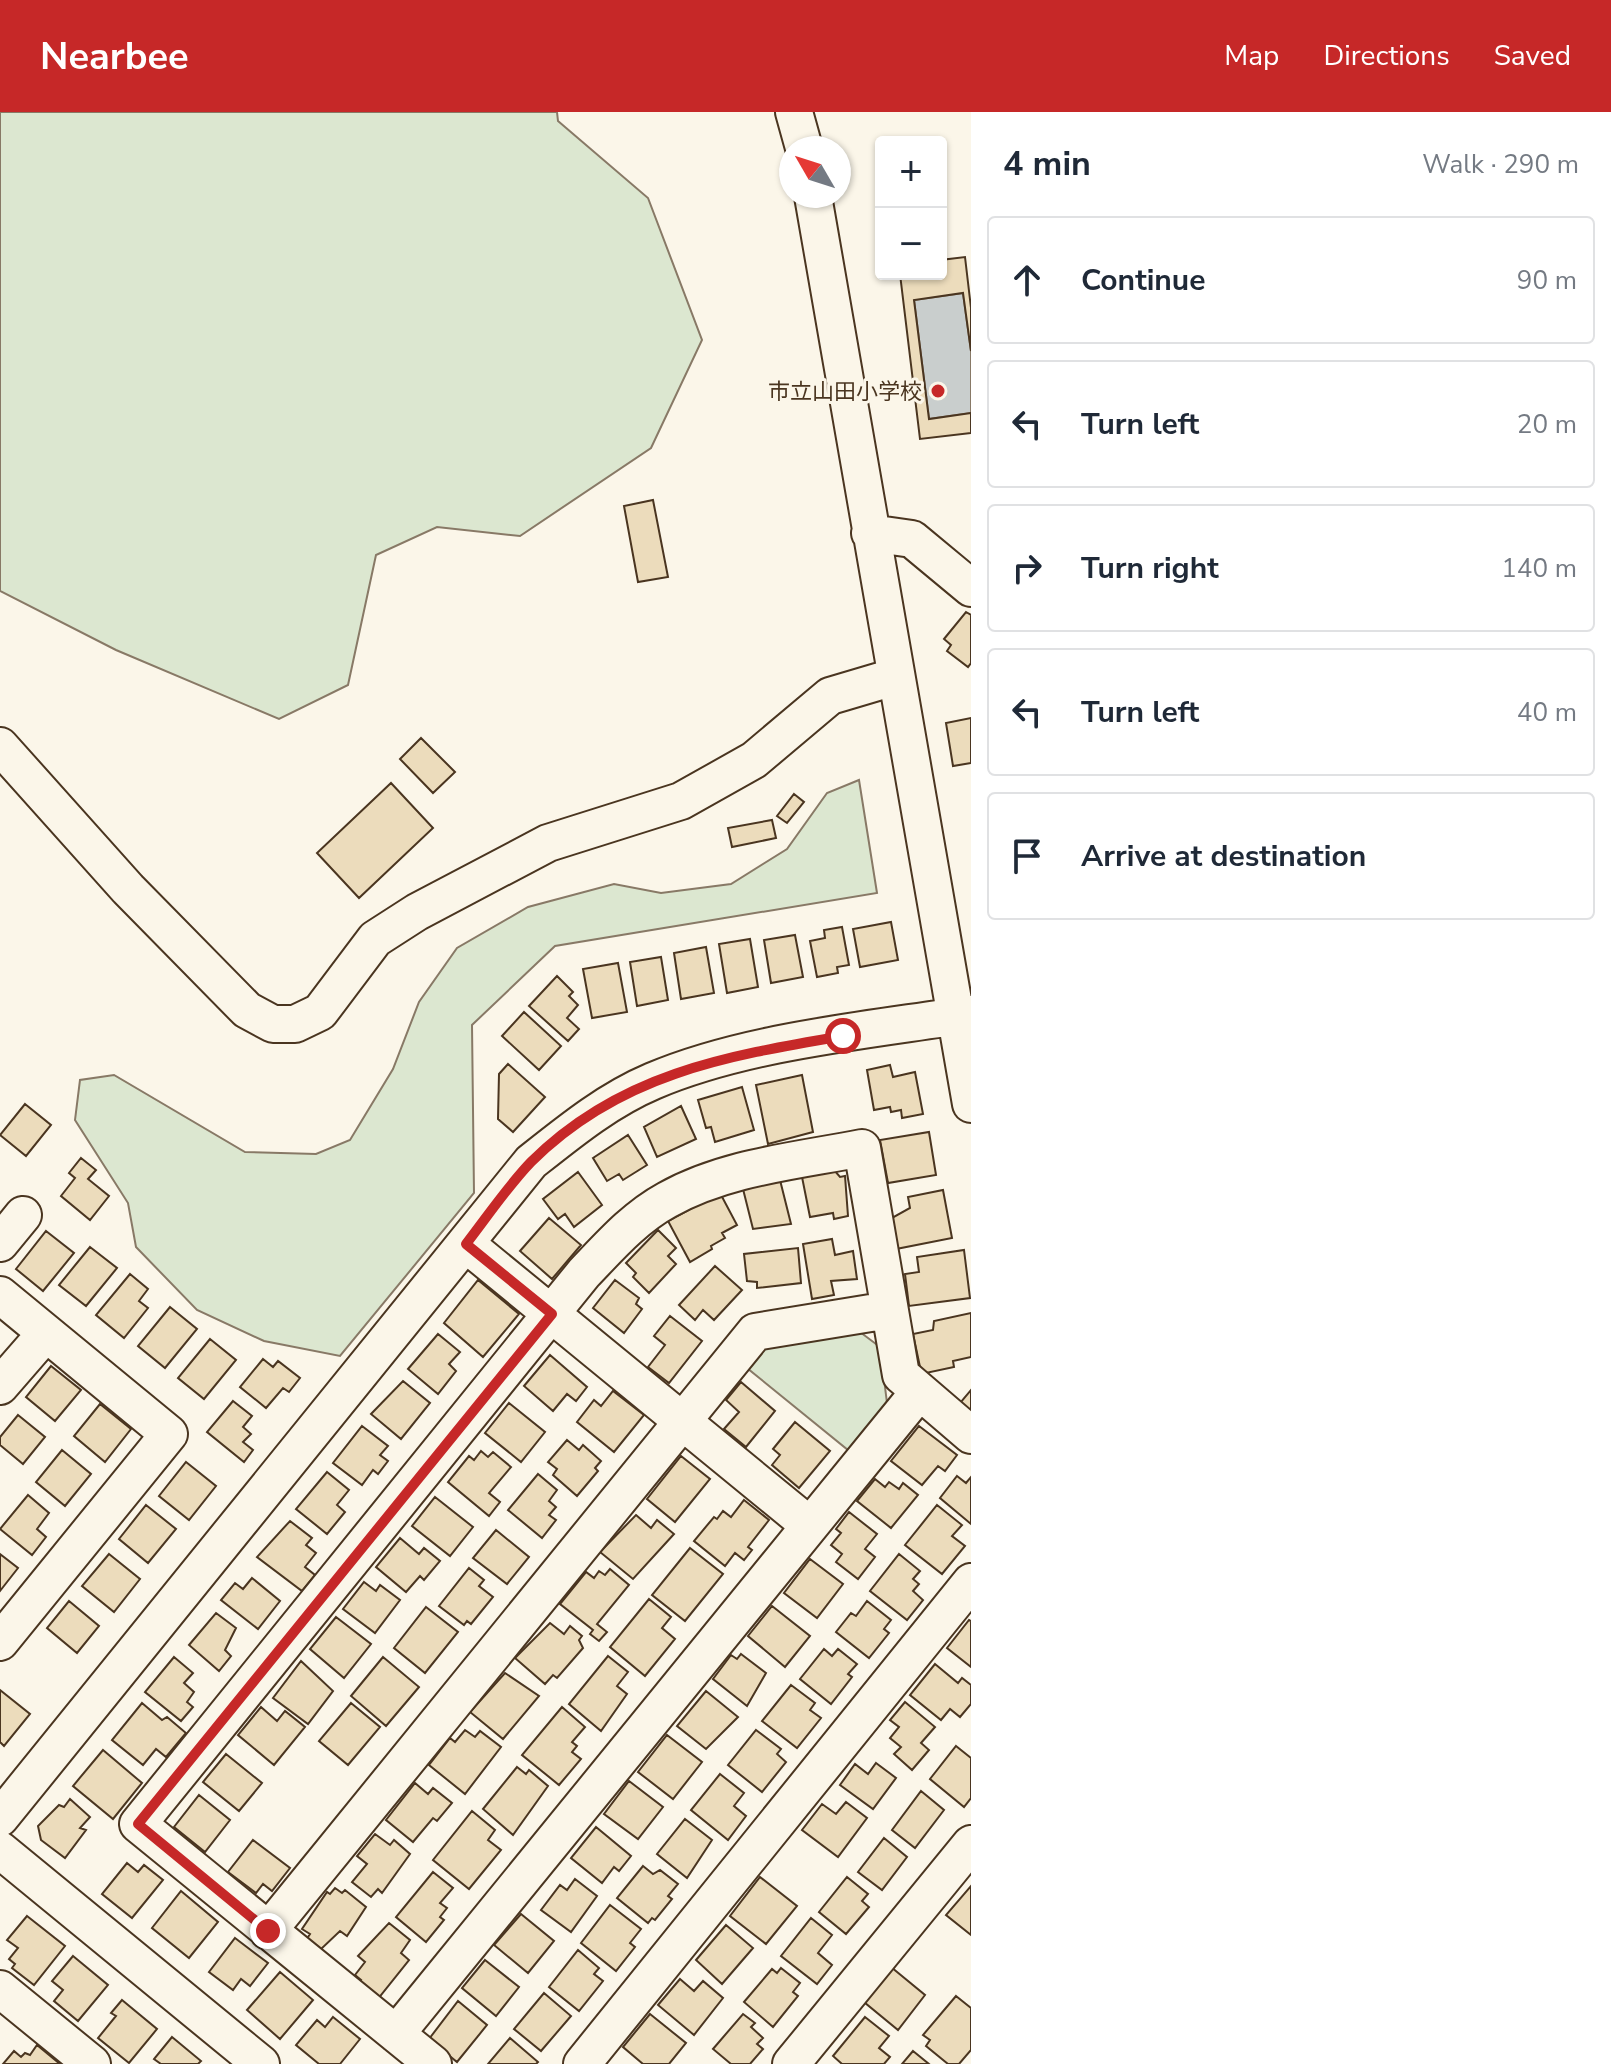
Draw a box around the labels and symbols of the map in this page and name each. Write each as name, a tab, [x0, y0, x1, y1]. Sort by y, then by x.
north arrow	[779, 136, 851, 208]
place label: 市立山田小学校	[768, 377, 922, 407]
marker: 市立山田小学校	[929, 382, 947, 400]
route start	[825, 1018, 861, 1054]
route end	[250, 1913, 286, 1949]

